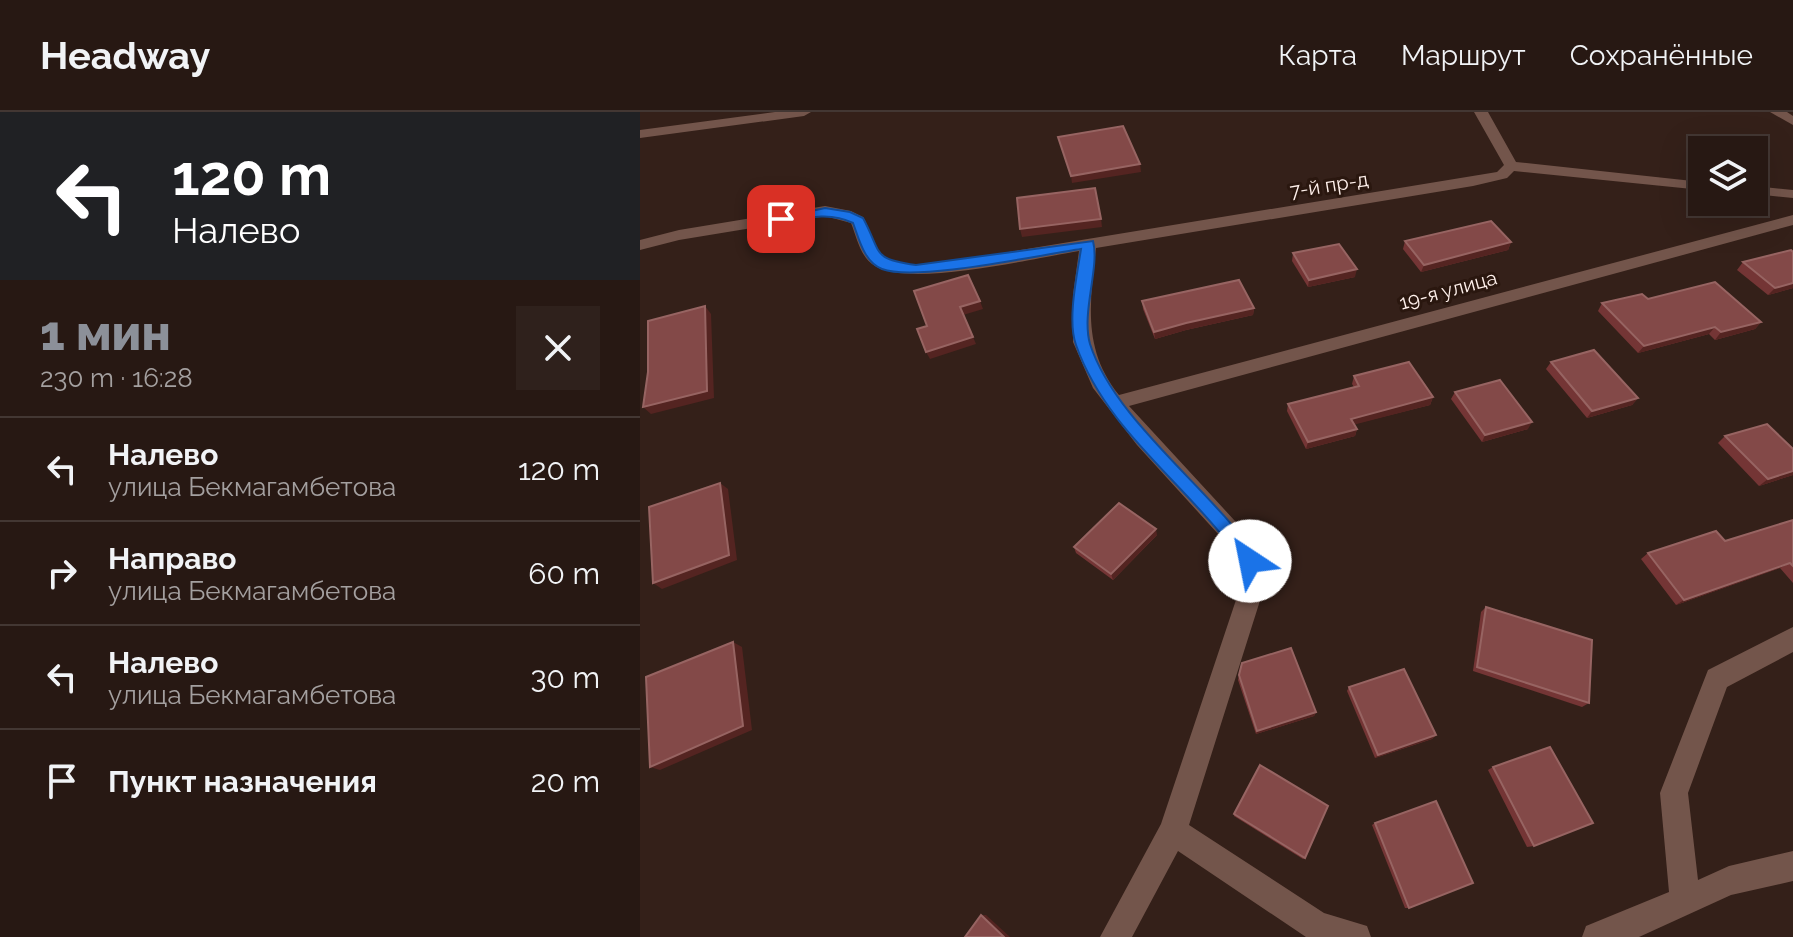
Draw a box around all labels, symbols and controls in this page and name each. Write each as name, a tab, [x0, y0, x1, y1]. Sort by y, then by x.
text: Headway	[40, 33, 210, 78]
text: Карта	[1278, 39, 1357, 72]
text: Маршрут	[1401, 39, 1526, 72]
text: Сохранённые	[1570, 39, 1753, 72]
map controls	[1688, 136, 1768, 216]
button: layers	[1688, 136, 1768, 216]
text: 120 m	[172, 142, 331, 208]
icon: left	[40, 144, 144, 248]
street label: 7-й пр-д	[1288, 167, 1370, 203]
pin	[747, 185, 815, 253]
icon: arrive	[759, 197, 803, 241]
text: Налево	[172, 209, 300, 251]
street label: 19-я улица	[1396, 265, 1500, 315]
text: 1 мин	[40, 305, 171, 361]
button: close	[516, 306, 600, 390]
text: 230 m · 16:28	[40, 363, 193, 393]
text: Налево	[108, 437, 218, 472]
icon: left	[40, 447, 84, 491]
text: 120 m	[518, 452, 600, 487]
text: улица Бекмагамбетова	[108, 472, 396, 502]
position arrow	[1208, 519, 1292, 603]
text: Направо	[108, 541, 237, 576]
icon: right	[40, 551, 84, 595]
text: 60 m	[528, 556, 600, 591]
text: улица Бекмагамбетова	[108, 576, 396, 606]
text: Налево	[108, 645, 218, 680]
icon: left	[40, 655, 84, 699]
text: 30 m	[530, 660, 600, 695]
text: улица Бекмагамбетова	[108, 680, 396, 710]
icon: arrive	[40, 759, 84, 803]
text: Пункт назначения	[108, 764, 377, 799]
text: 20 m	[531, 764, 600, 799]

